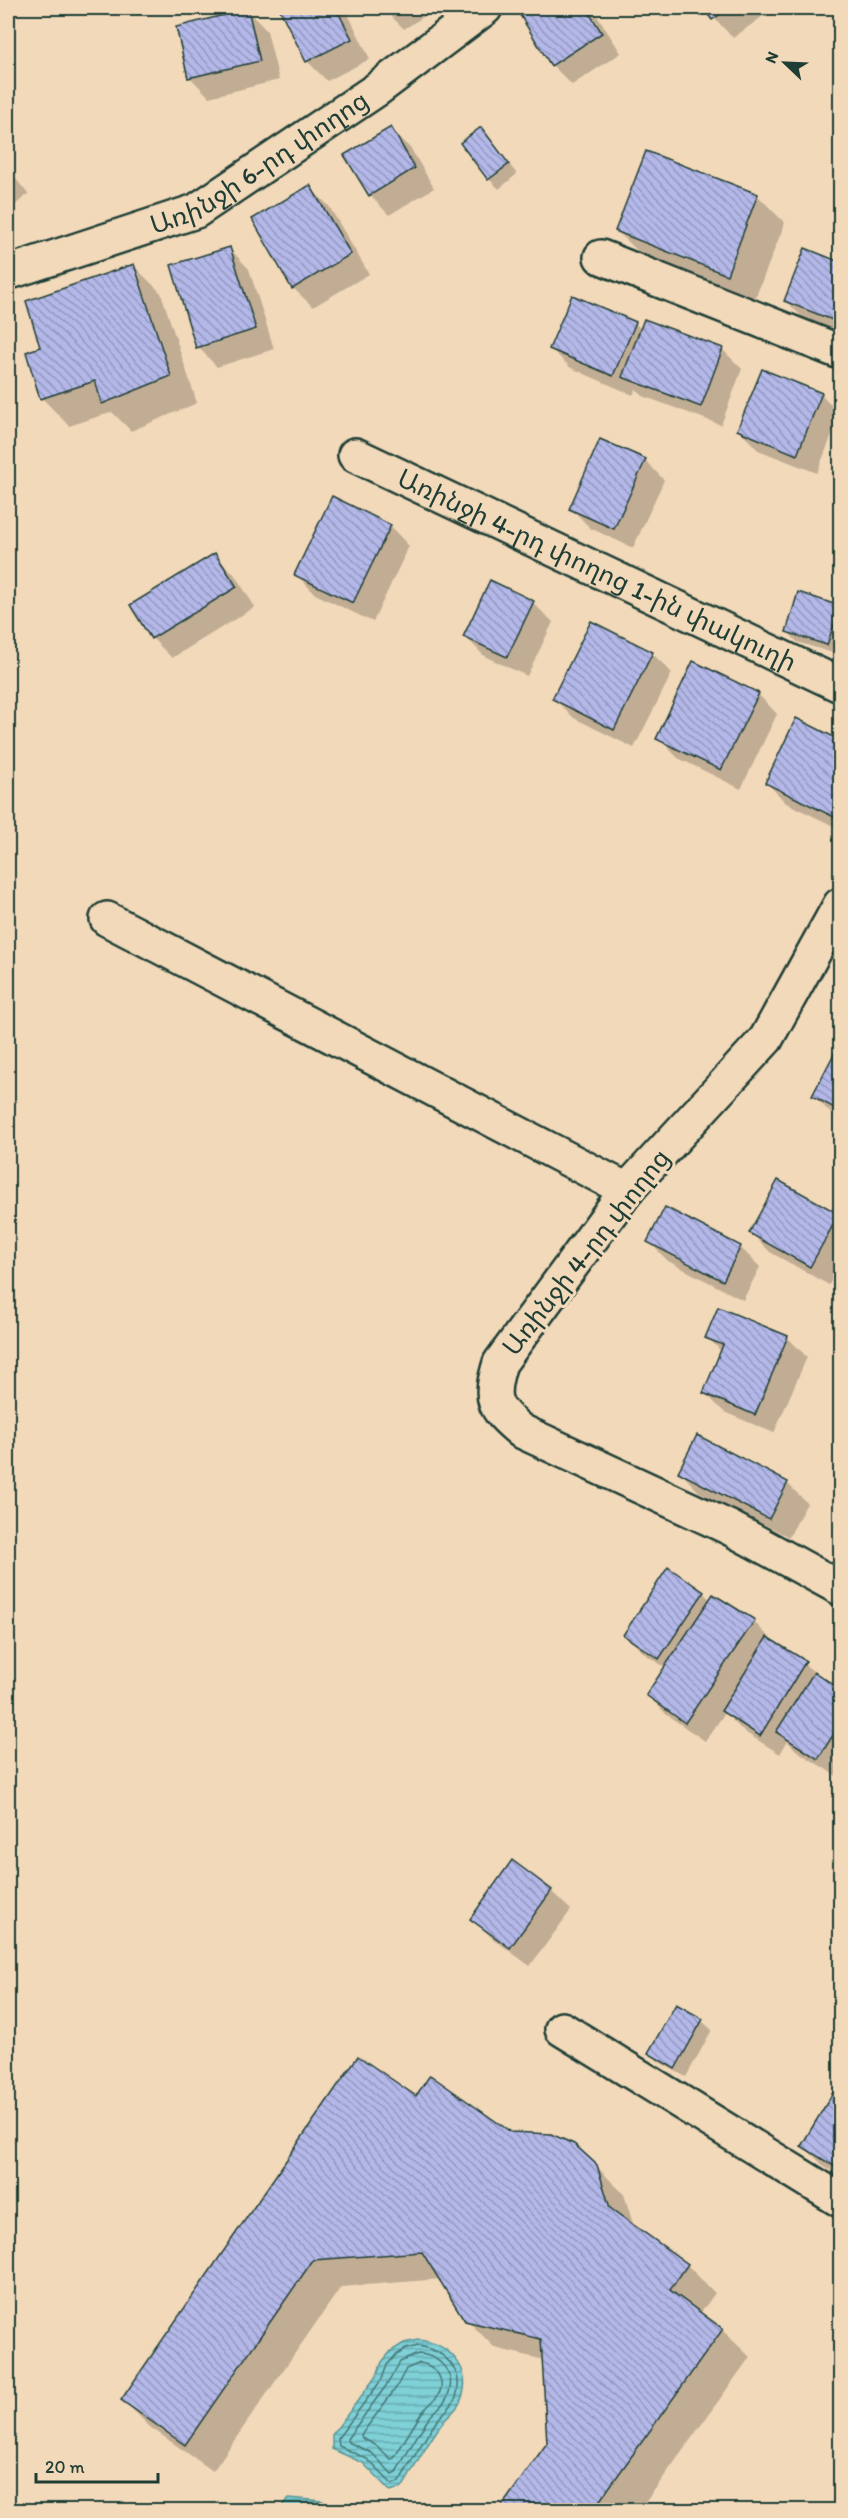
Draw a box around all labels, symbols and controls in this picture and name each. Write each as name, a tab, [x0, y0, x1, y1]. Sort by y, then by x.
north arrow	[755, 33, 815, 93]
text: N	[761, 49, 783, 66]
street label: Առինջի 6-րդ փողոց	[146, 84, 374, 241]
street label: Առինջի 4-րդ փողոց 1-ին փակուղի	[392, 462, 802, 678]
street label: Առինջի 4-րդ փողոց	[495, 1142, 677, 1362]
scale bar	[36, 2446, 158, 2484]
text: 20 m	[45, 2456, 85, 2478]

